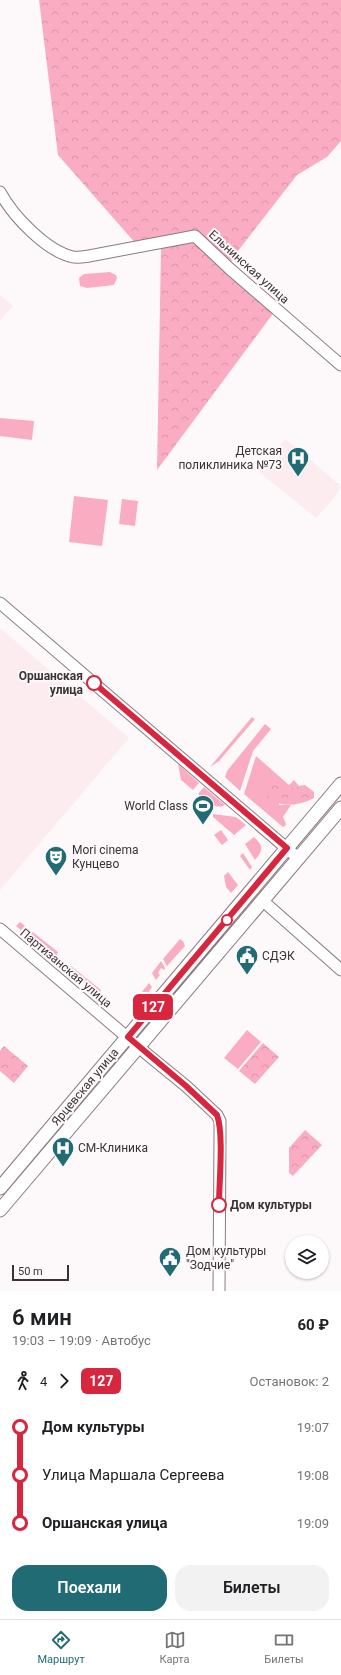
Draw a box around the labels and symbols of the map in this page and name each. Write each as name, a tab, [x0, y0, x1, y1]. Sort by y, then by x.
street label: Ельнинская улица	[206, 227, 292, 307]
place label: Детская поликлиника №73	[178, 444, 282, 472]
hospital icon: Детская поликлиника №73	[285, 445, 311, 478]
place label: Оршанская улица	[19, 669, 84, 697]
marker: Оршанская улица	[86, 675, 102, 691]
sports icon: World Class	[190, 793, 216, 826]
place label: World Class	[124, 799, 188, 813]
place label: Mori cinema Кунцево	[72, 843, 139, 871]
theatre icon: Mori cinema Кунцево	[43, 844, 69, 877]
unlabelled marker	[221, 914, 233, 926]
street label: Партизанская улица	[17, 926, 115, 1010]
public building icon: СДЭК	[234, 943, 260, 976]
place label: СДЭК	[262, 949, 295, 963]
line badge: 127	[130, 994, 176, 1020]
street label: Ярцевская улица	[49, 1046, 121, 1128]
hospital icon: СМ-Клиника	[50, 1135, 76, 1168]
place label: СМ-Клиника	[78, 1141, 148, 1155]
marker: Дом культуры	[211, 1197, 227, 1213]
place label: Дом культуры	[230, 1198, 312, 1212]
place label: Дом культуры "Зодчие"	[186, 1244, 266, 1272]
public building icon: Дом культуры "Зодчие"	[157, 1245, 183, 1278]
scale bar	[12, 1263, 69, 1282]

